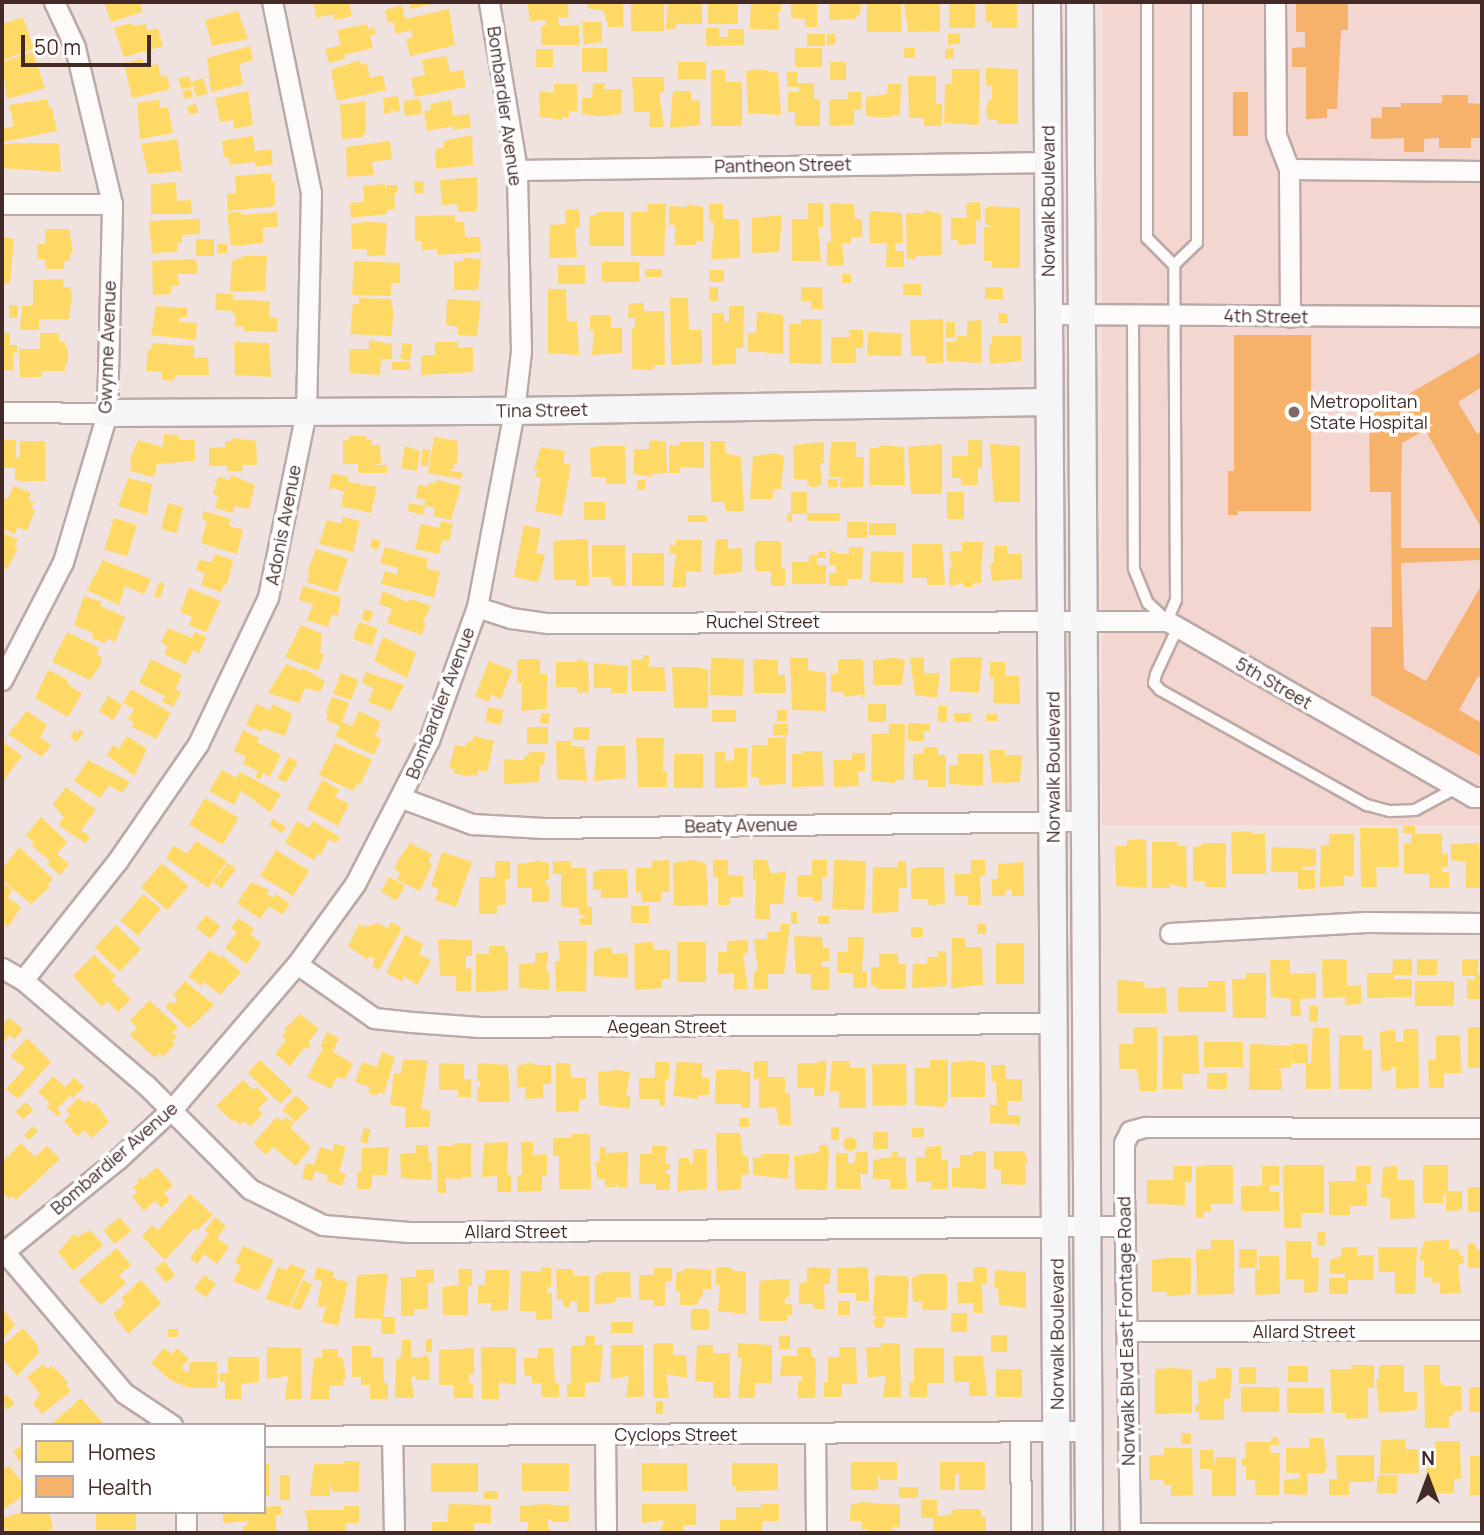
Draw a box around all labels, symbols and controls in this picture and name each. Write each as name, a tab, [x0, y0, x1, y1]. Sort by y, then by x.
scale bar	[24, 21, 154, 65]
street label: Bombardier Avenue	[483, 25, 527, 187]
text: 50 m	[34, 33, 81, 61]
street label: Norwalk Boulevard	[1037, 125, 1059, 277]
street label: Pantheon Street	[714, 153, 852, 177]
street label: Gwynne Avenue	[94, 280, 120, 414]
street label: 4th Street	[1223, 304, 1309, 328]
place label: Metropolitan State Hospital	[1310, 391, 1428, 434]
street label: Tina Street	[496, 398, 588, 422]
marker: Metropolitan State Hospital	[1284, 402, 1304, 422]
street label: Adonis Avenue	[261, 463, 305, 587]
street label: Ruchel Street	[706, 610, 820, 632]
street label: Bombardier Avenue	[401, 624, 479, 782]
street label: 5th Street	[1232, 652, 1316, 714]
street label: Norwalk Boulevard	[1042, 691, 1064, 843]
street label: Beaty Avenue	[684, 813, 798, 837]
street label: Aegean Street	[607, 1015, 727, 1037]
street label: Bombardier Avenue	[46, 1097, 182, 1219]
street label: Norwalk Blvd East Frontage Road	[1113, 1196, 1139, 1466]
street label: Allard Street	[464, 1220, 568, 1242]
street label: Norwalk Boulevard	[1046, 1258, 1068, 1410]
street label: Allard Street	[1252, 1320, 1356, 1342]
legend	[21, 1423, 266, 1514]
street label: Cyclops Street	[614, 1423, 738, 1445]
text: Homes	[88, 1438, 156, 1466]
north arrow	[1393, 1444, 1463, 1514]
text: N	[1421, 1445, 1435, 1471]
text: Health	[88, 1473, 152, 1501]

